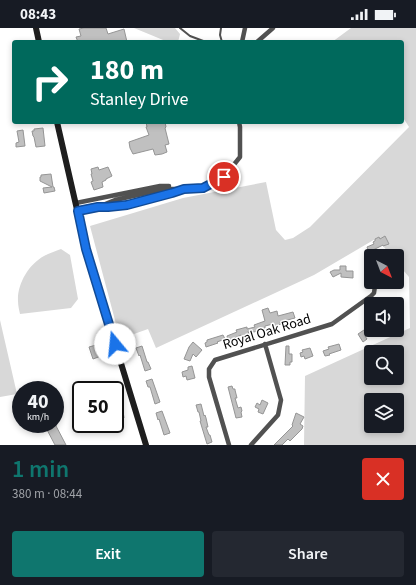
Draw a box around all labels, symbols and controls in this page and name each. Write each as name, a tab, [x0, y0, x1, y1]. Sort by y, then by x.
text: 08:43	[20, 4, 56, 25]
text: 180 m	[90, 50, 164, 90]
icon: right	[24, 56, 76, 108]
text: Stanley Drive	[90, 87, 188, 112]
pin	[207, 160, 241, 194]
icon: arrive	[213, 166, 235, 188]
north arrow	[364, 249, 404, 289]
map controls	[364, 249, 404, 433]
button: sound	[364, 297, 404, 337]
street label: Royal Oak Road	[220, 309, 314, 355]
position arrow	[94, 323, 136, 365]
button: search	[364, 345, 404, 385]
speed limit sign: 50	[72, 381, 124, 433]
text: 40	[27, 388, 49, 416]
button: layers	[364, 393, 404, 433]
text: km/h	[27, 410, 49, 424]
text: 1 min	[12, 452, 69, 487]
button: close	[362, 458, 404, 500]
text: 380 m · 08:44	[12, 485, 82, 503]
button: Exit	[12, 531, 204, 577]
button: Share	[212, 531, 404, 577]

